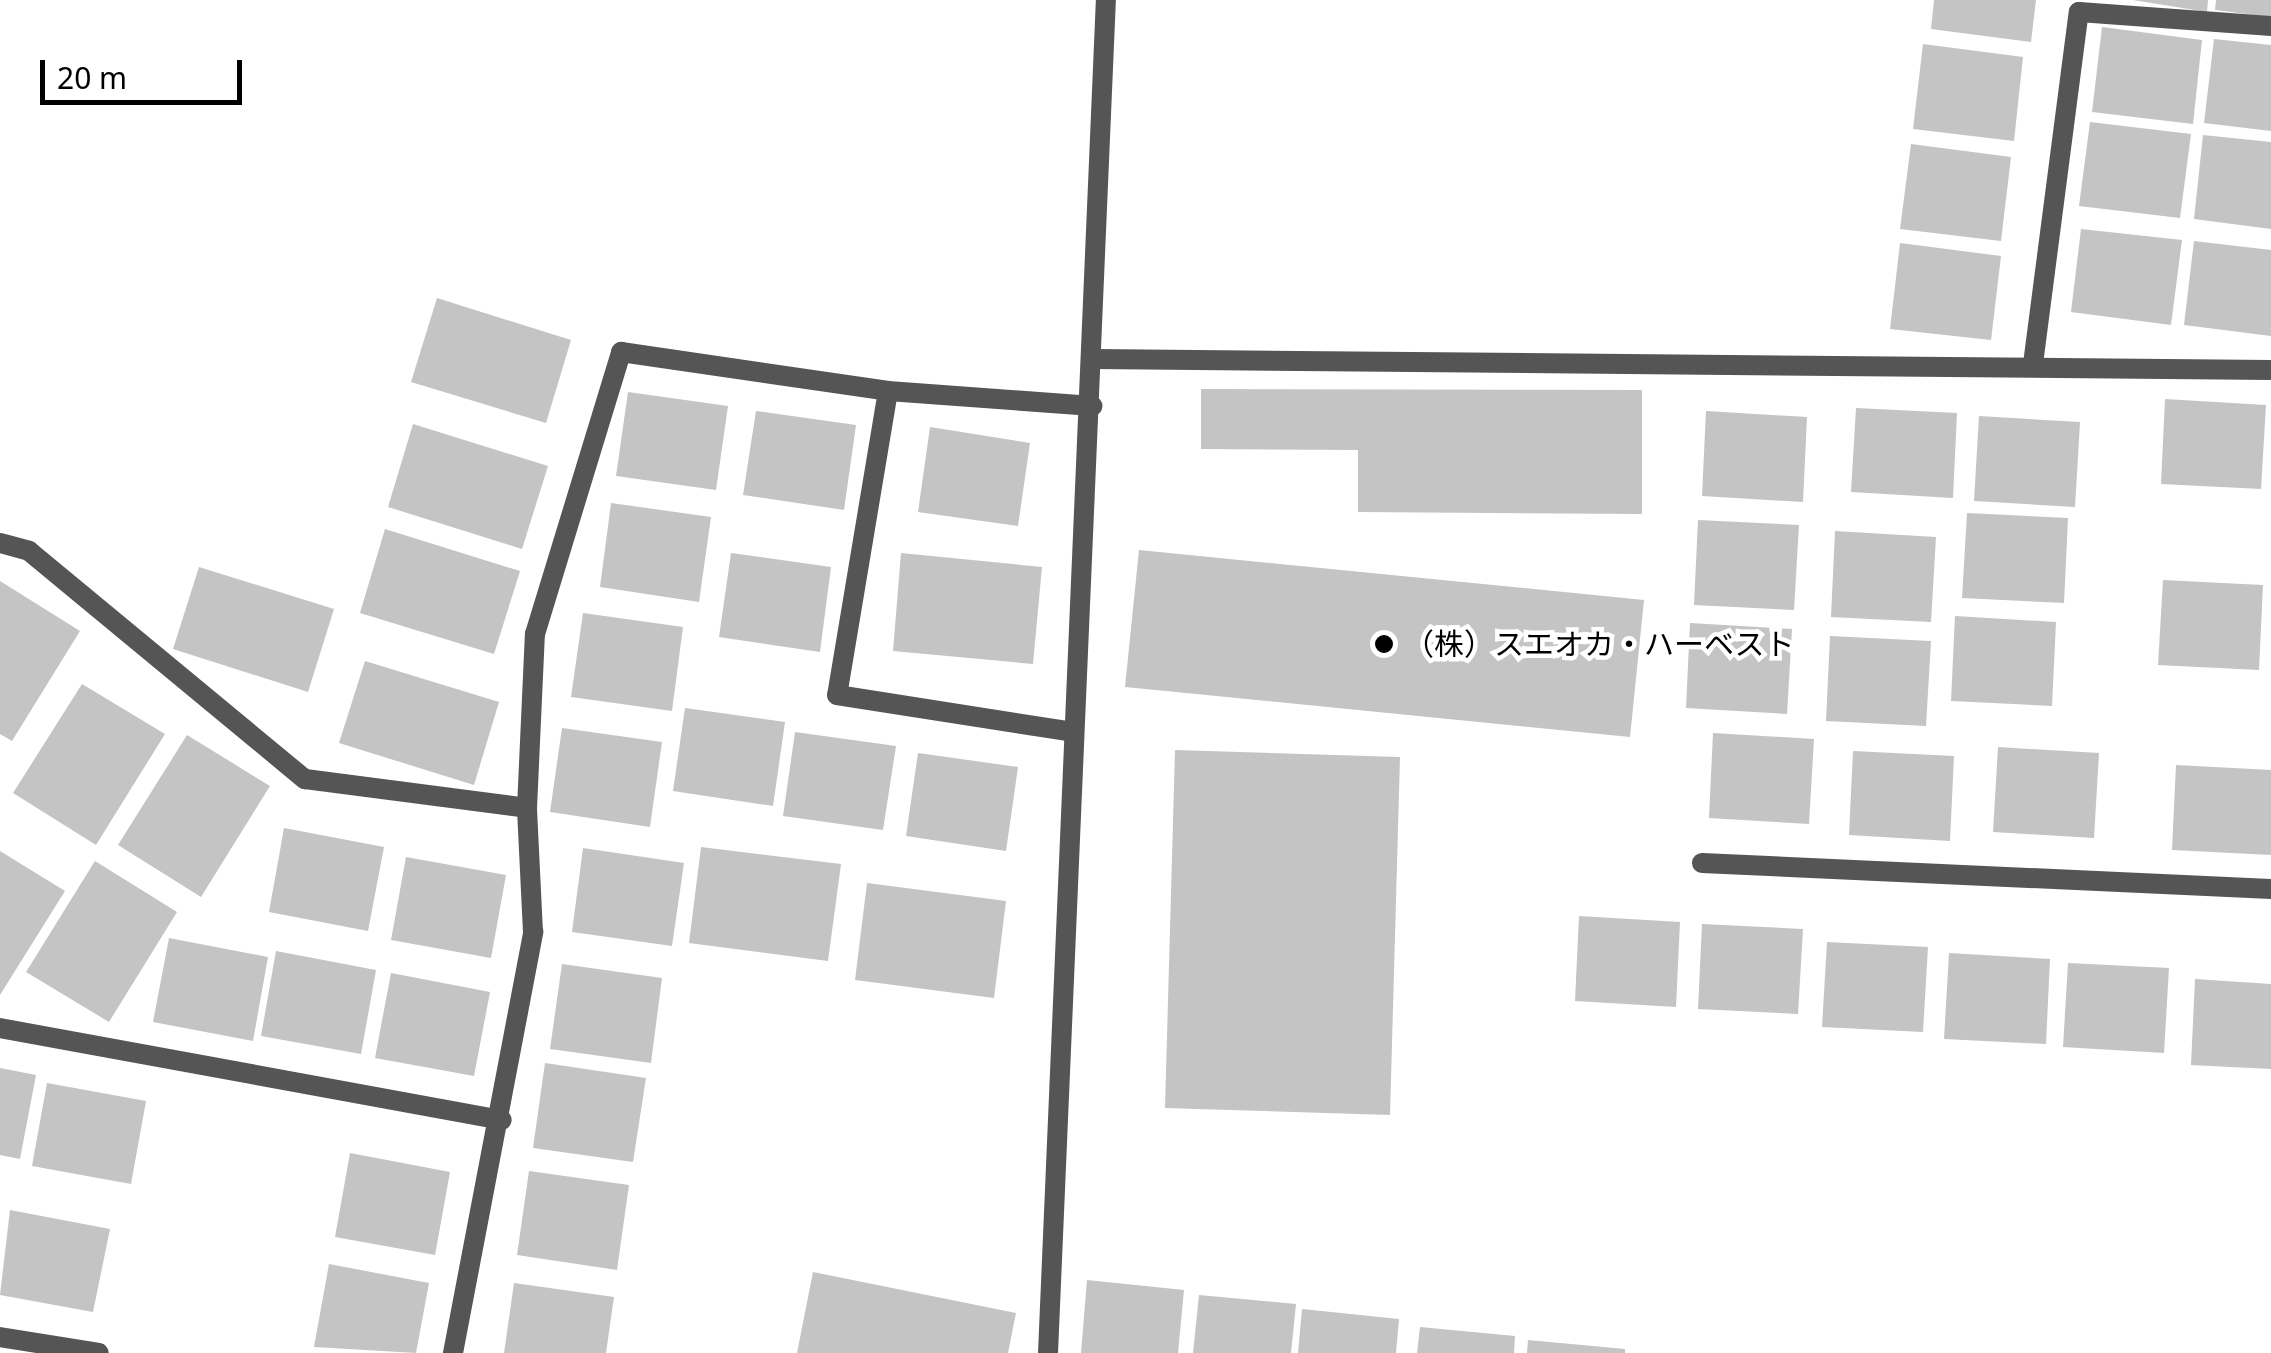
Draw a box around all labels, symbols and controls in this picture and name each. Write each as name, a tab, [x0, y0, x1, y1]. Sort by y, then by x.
scale bar	[45, 40, 248, 102]
text: 20 m	[57, 57, 127, 98]
place label: （株）スエオカ・ハーベスト	[1404, 626, 1794, 662]
marker: （株）スエオカ・ハーベスト	[1373, 633, 1395, 655]

